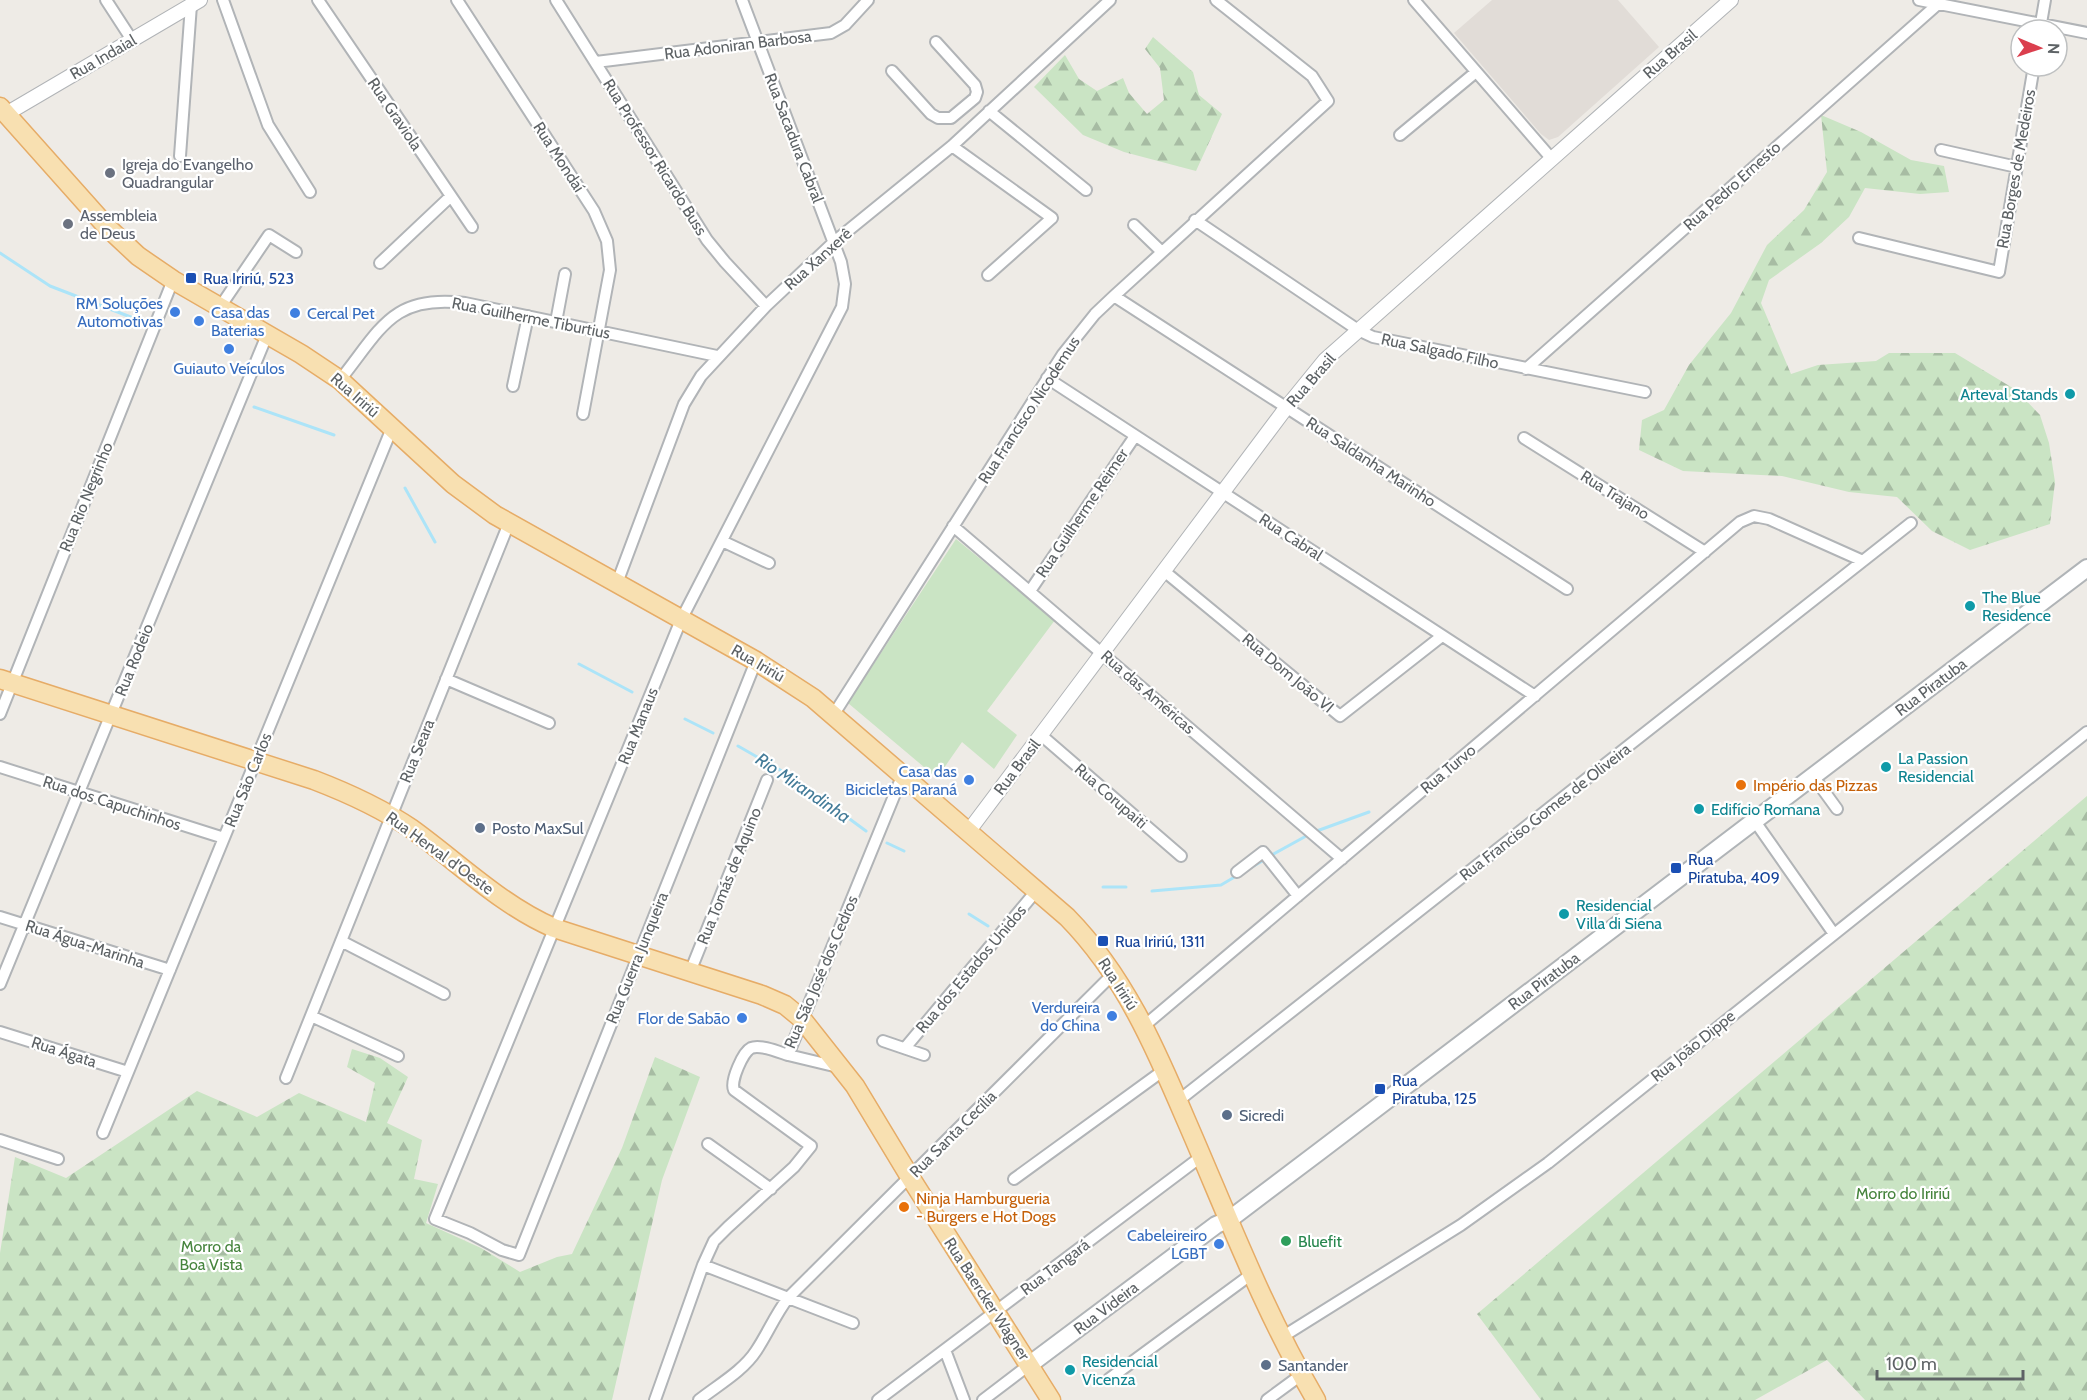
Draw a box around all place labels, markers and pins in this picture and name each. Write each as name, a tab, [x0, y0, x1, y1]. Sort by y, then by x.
place label: Igreja do Evangelho Quadrangular	[122, 155, 253, 192]
marker: Igreja do Evangelho Quadrangular	[103, 166, 117, 180]
place label: Assembleia de Deus	[80, 206, 157, 243]
marker: Assembleia de Deus	[61, 217, 75, 231]
place label: Rua Iririú, 523	[203, 269, 294, 288]
marker: Rua Iririú, 523	[184, 271, 198, 285]
place label: RM Soluções Automotivas	[76, 294, 163, 331]
place label: Casa das Baterias	[211, 303, 270, 340]
place label: Cercal Pet	[307, 304, 375, 323]
marker: RM Soluções Automotivas	[168, 305, 182, 319]
marker: Cercal Pet	[288, 306, 302, 320]
marker: Casa das Baterias	[192, 314, 206, 328]
marker: Guiauto Veículos	[222, 342, 236, 356]
place label: Guiauto Veículos	[173, 359, 285, 378]
place label: Arteval Stands	[1960, 385, 2058, 404]
marker: Arteval Stands	[2063, 387, 2077, 401]
place label: The Blue Residence	[1982, 588, 2051, 625]
marker: The Blue Residence	[1963, 599, 1977, 613]
place label: La Passion Residencial	[1898, 749, 1974, 786]
marker: La Passion Residencial	[1879, 760, 1893, 774]
place label: Casa das Bicicletas Paraná	[845, 762, 957, 799]
marker: Casa das Bicicletas Paraná	[962, 773, 976, 787]
place label: Império das Pizzas	[1753, 776, 1878, 795]
marker: Império das Pizzas	[1734, 778, 1748, 792]
place label: Edifício Romana	[1711, 800, 1820, 819]
marker: Edifício Romana	[1692, 802, 1706, 816]
place label: Posto MaxSul	[492, 819, 584, 838]
marker: Posto MaxSul	[473, 821, 487, 835]
place label: Rua Piratuba, 409	[1688, 850, 1780, 887]
marker: Rua Piratuba, 409	[1669, 861, 1683, 875]
place label: Residencial Villa di Siena	[1576, 896, 1662, 933]
marker: Residencial Villa di Siena	[1557, 907, 1571, 921]
place label: Rua Iririú, 1311	[1115, 932, 1205, 951]
marker: Rua Iririú, 1311	[1096, 934, 1110, 948]
place label: Verdureira do China	[1032, 998, 1100, 1035]
place label: Flor de Sabão	[637, 1009, 730, 1028]
marker: Verdureira do China	[1105, 1009, 1119, 1023]
marker: Flor de Sabão	[735, 1011, 749, 1025]
place label: Rua Piratuba, 125	[1392, 1071, 1477, 1108]
marker: Rua Piratuba, 125	[1373, 1082, 1387, 1096]
place label: Sicredi	[1239, 1106, 1284, 1125]
marker: Sicredi	[1220, 1108, 1234, 1122]
place label: Ninja Hamburgueria - Burgers e Hot Dogs	[916, 1189, 1056, 1226]
marker: Ninja Hamburgueria - Burgers e Hot Dogs	[897, 1200, 911, 1214]
place label: Cabeleireiro LGBT	[1127, 1226, 1207, 1263]
place label: Bluefit	[1298, 1232, 1342, 1251]
marker: Bluefit	[1279, 1234, 1293, 1248]
marker: Cabeleireiro LGBT	[1212, 1237, 1226, 1251]
place label: Residencial Vicenza	[1082, 1352, 1158, 1389]
place label: Santander	[1278, 1356, 1349, 1375]
marker: Santander	[1259, 1358, 1273, 1372]
marker: Residencial Vicenza	[1063, 1363, 1077, 1377]

